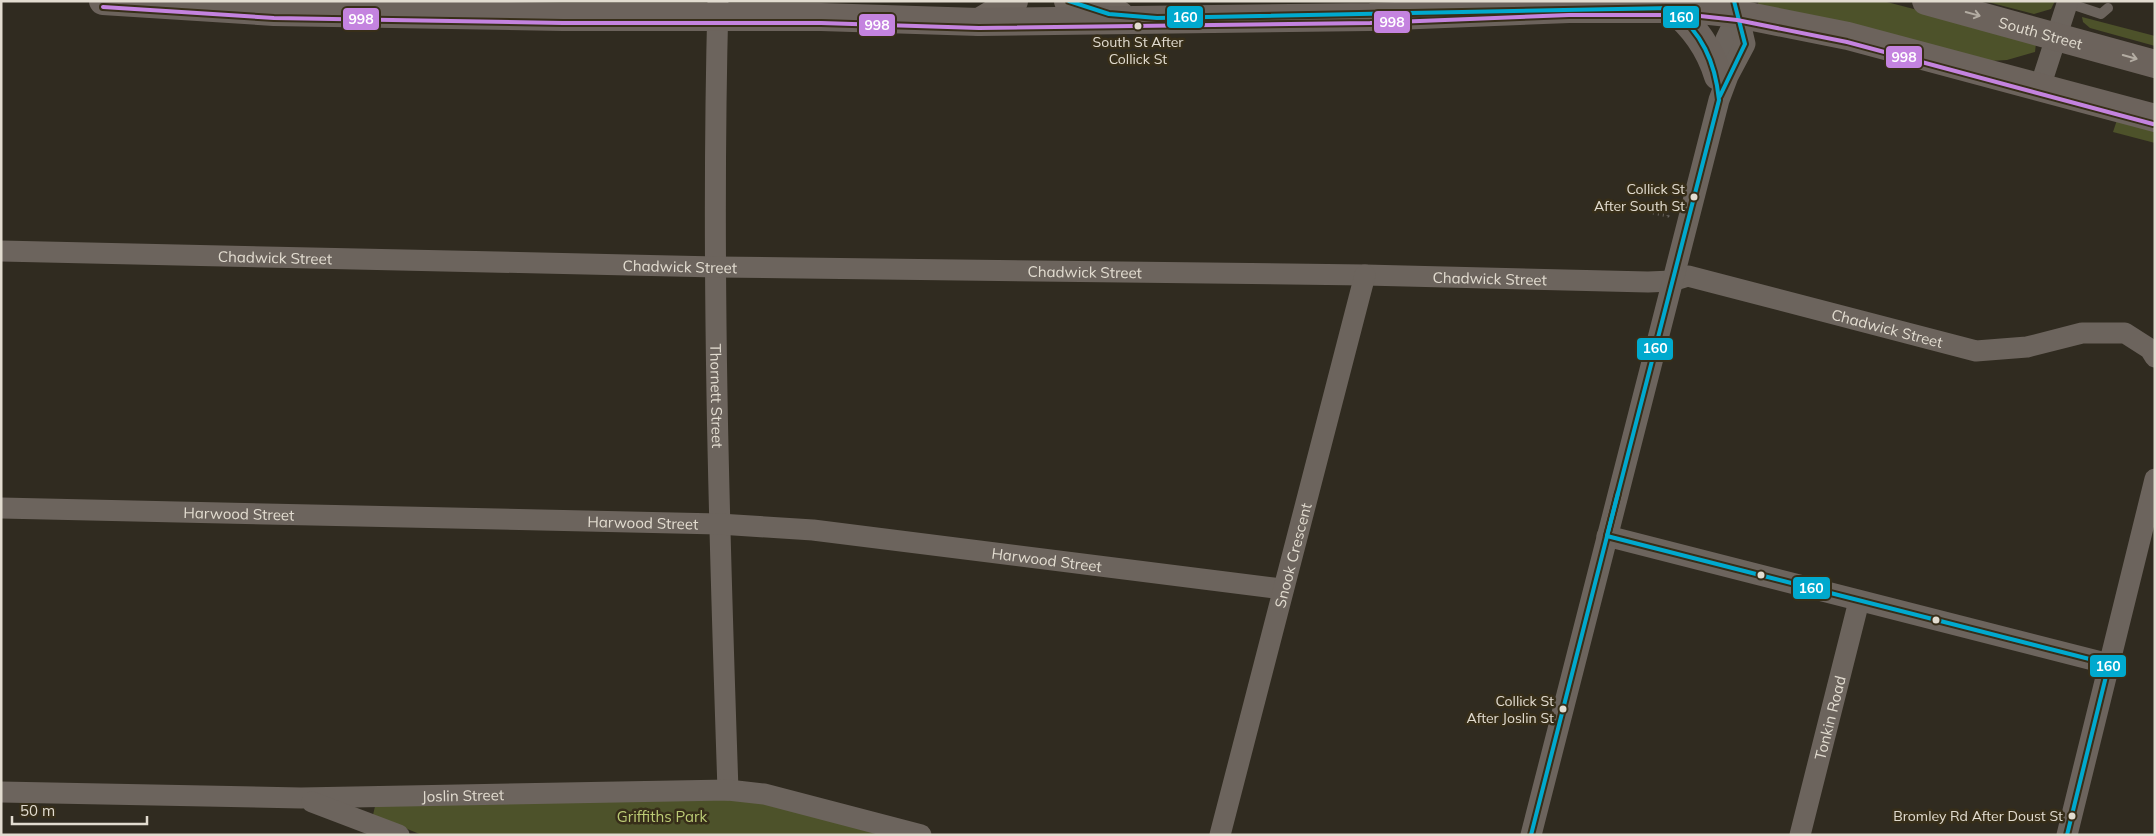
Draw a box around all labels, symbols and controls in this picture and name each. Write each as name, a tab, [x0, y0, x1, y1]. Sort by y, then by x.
line badge: 160	[1166, 5, 1204, 29]
line badge: 160	[1662, 5, 1700, 29]
line badge: 998	[342, 7, 380, 31]
text: 160	[1172, 8, 1198, 26]
text: 160	[1668, 8, 1694, 26]
one-way arrow	[1965, 9, 1981, 19]
text: 998	[348, 10, 374, 28]
line badge: 998	[1373, 10, 1411, 34]
street label: South Street	[1997, 12, 2085, 53]
line badge: 998	[858, 13, 896, 37]
text: 998	[1379, 13, 1405, 31]
text: 998	[864, 16, 890, 34]
marker: South St After Collick St	[1133, 21, 1143, 31]
place label: South St After Collick St	[1093, 33, 1184, 68]
line badge: 998	[1885, 45, 1923, 69]
text: 998	[1891, 48, 1917, 66]
one-way arrow	[2122, 52, 2138, 62]
place label: Collick St After South St	[1594, 180, 1685, 215]
marker: Collick St After South St	[1689, 192, 1699, 202]
street label: Chadwick Street	[218, 246, 332, 268]
street label: Chadwick Street	[622, 255, 737, 277]
street label: Chadwick Street	[1028, 261, 1142, 282]
street label: Chadwick Street	[1432, 267, 1547, 289]
street label: Chadwick Street	[1830, 304, 1945, 351]
line badge: 160	[1636, 337, 1674, 361]
text: 160	[1642, 339, 1668, 357]
street label: Thornett Street	[707, 344, 728, 448]
street label: Snook Crescent	[1270, 501, 1315, 610]
street label: Harwood Street	[183, 503, 295, 524]
street label: Harwood Street	[587, 512, 699, 533]
street label: Harwood Street	[991, 543, 1103, 576]
unlabelled marker	[1756, 570, 1766, 580]
line badge: 160	[1792, 576, 1831, 600]
text: 160	[1798, 579, 1824, 597]
unlabelled marker	[1931, 615, 1941, 625]
line badge: 160	[2089, 654, 2127, 678]
text: 160	[2095, 657, 2121, 675]
street label: Tonkin Road	[1810, 674, 1849, 762]
place label: Collick St After Joslin St	[1467, 692, 1554, 727]
marker: Collick St After Joslin St	[1558, 704, 1568, 714]
street label: Joslin Street	[422, 785, 504, 805]
scale bar	[12, 794, 148, 826]
text: 50 m	[20, 801, 55, 820]
park label: Griffiths Park	[617, 807, 707, 826]
place label: Bromley Rd After Doust St	[1893, 807, 2063, 825]
marker: Bromley Rd After Doust St	[2067, 811, 2077, 821]

